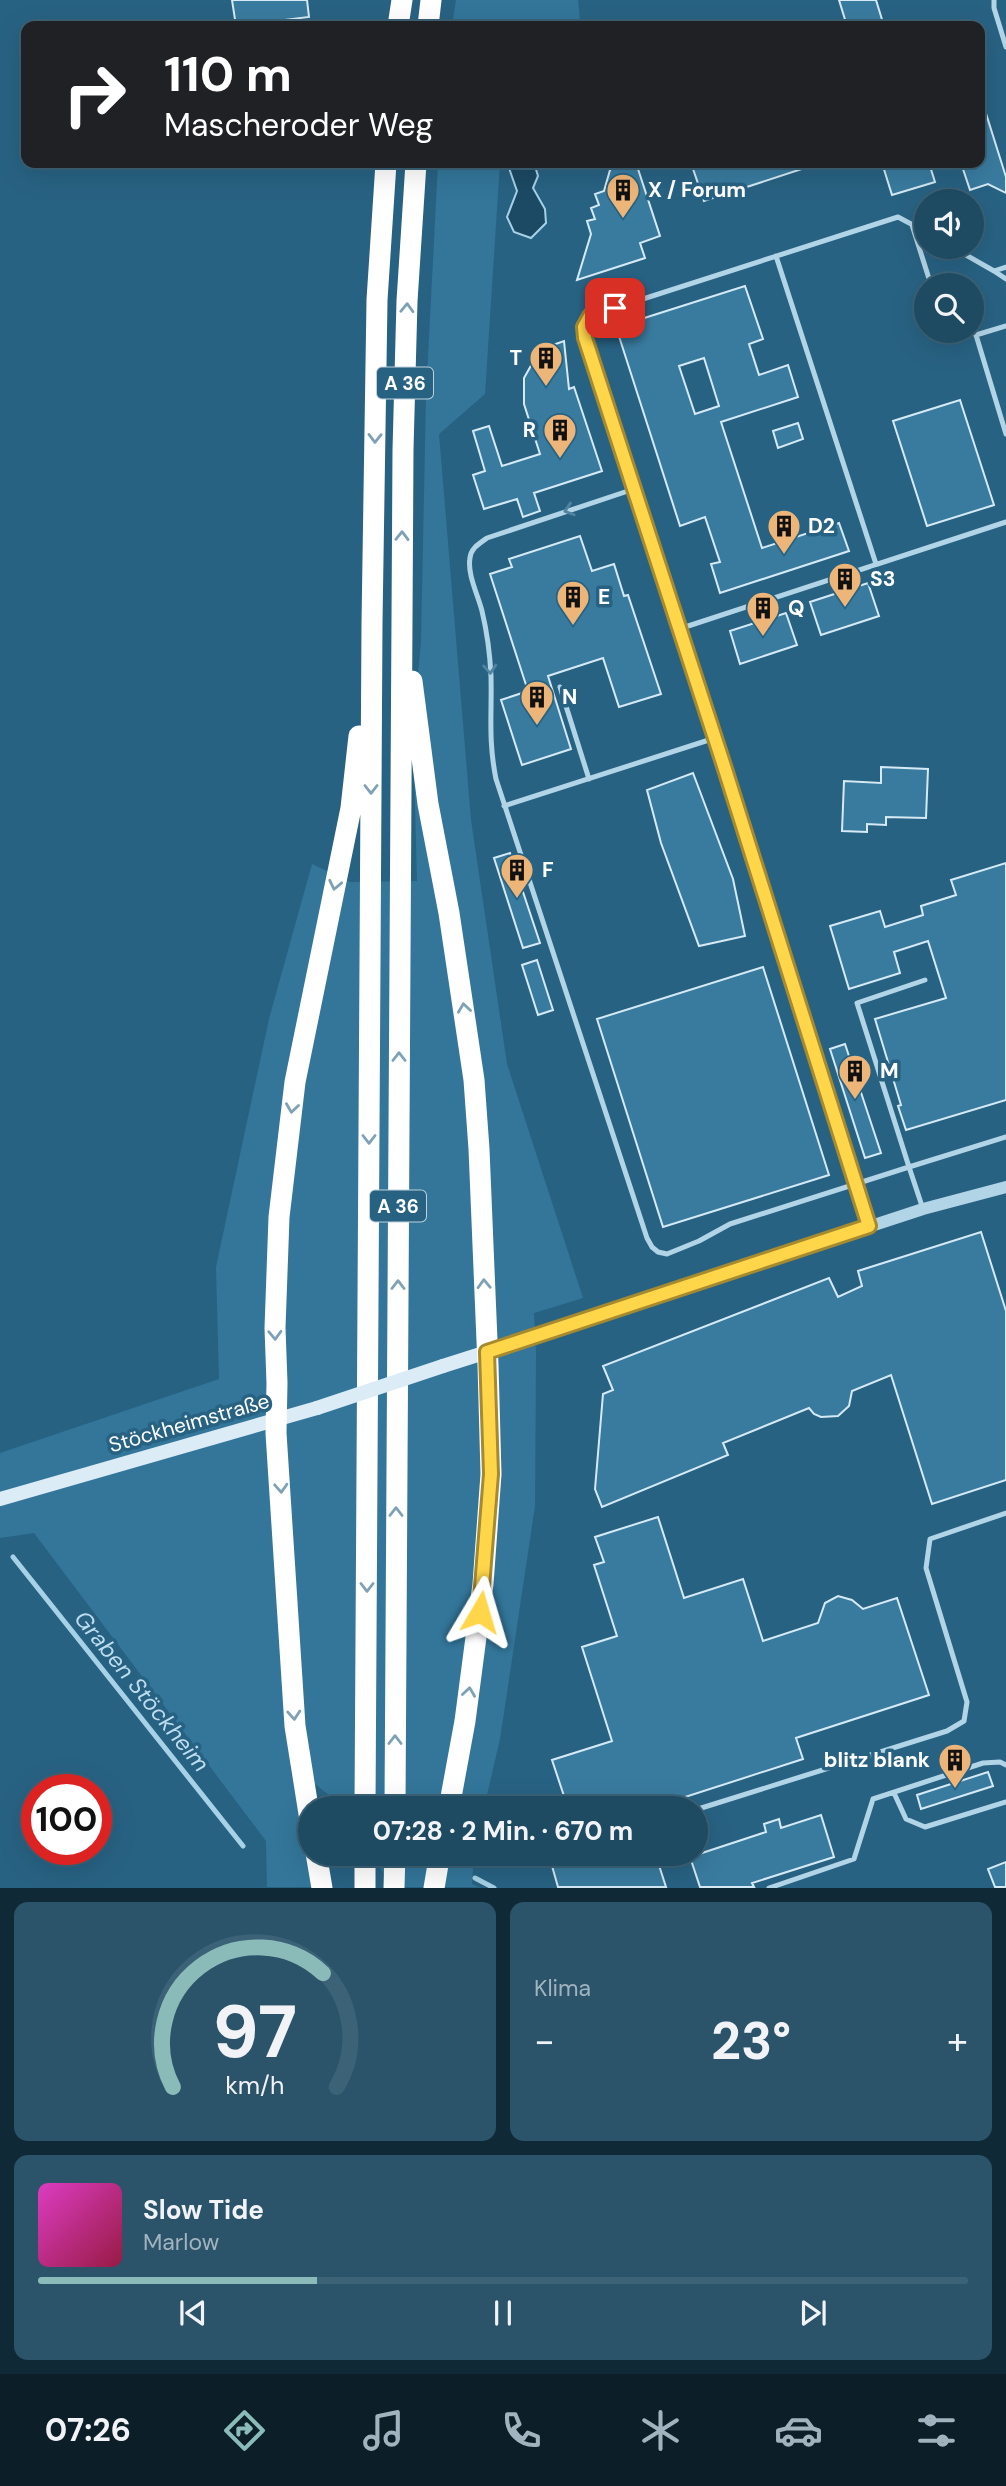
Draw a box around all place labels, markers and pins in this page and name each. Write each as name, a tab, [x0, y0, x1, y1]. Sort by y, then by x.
building icon: X / Forum	[604, 171, 642, 220]
place label: X / Forum	[648, 176, 746, 204]
pin	[585, 278, 645, 338]
building icon: T	[527, 339, 565, 388]
place label: T	[509, 344, 522, 372]
building icon: R	[541, 411, 579, 460]
place label: R	[523, 416, 536, 444]
building icon: D2	[765, 507, 803, 556]
place label: D2	[808, 512, 835, 540]
building icon: S3	[826, 560, 864, 609]
place label: S3	[870, 565, 895, 593]
building icon: E	[554, 578, 592, 627]
place label: E	[598, 583, 610, 611]
building icon: Q	[744, 589, 782, 638]
place label: Q	[788, 594, 804, 622]
building icon: N	[518, 678, 556, 727]
place label: N	[562, 683, 577, 711]
building icon: F	[498, 851, 536, 900]
place label: F	[542, 856, 554, 884]
building icon: M	[836, 1052, 874, 1101]
place label: M	[880, 1057, 899, 1085]
building icon: blitz blank	[936, 1741, 974, 1790]
place label: blitz blank	[824, 1746, 930, 1774]

